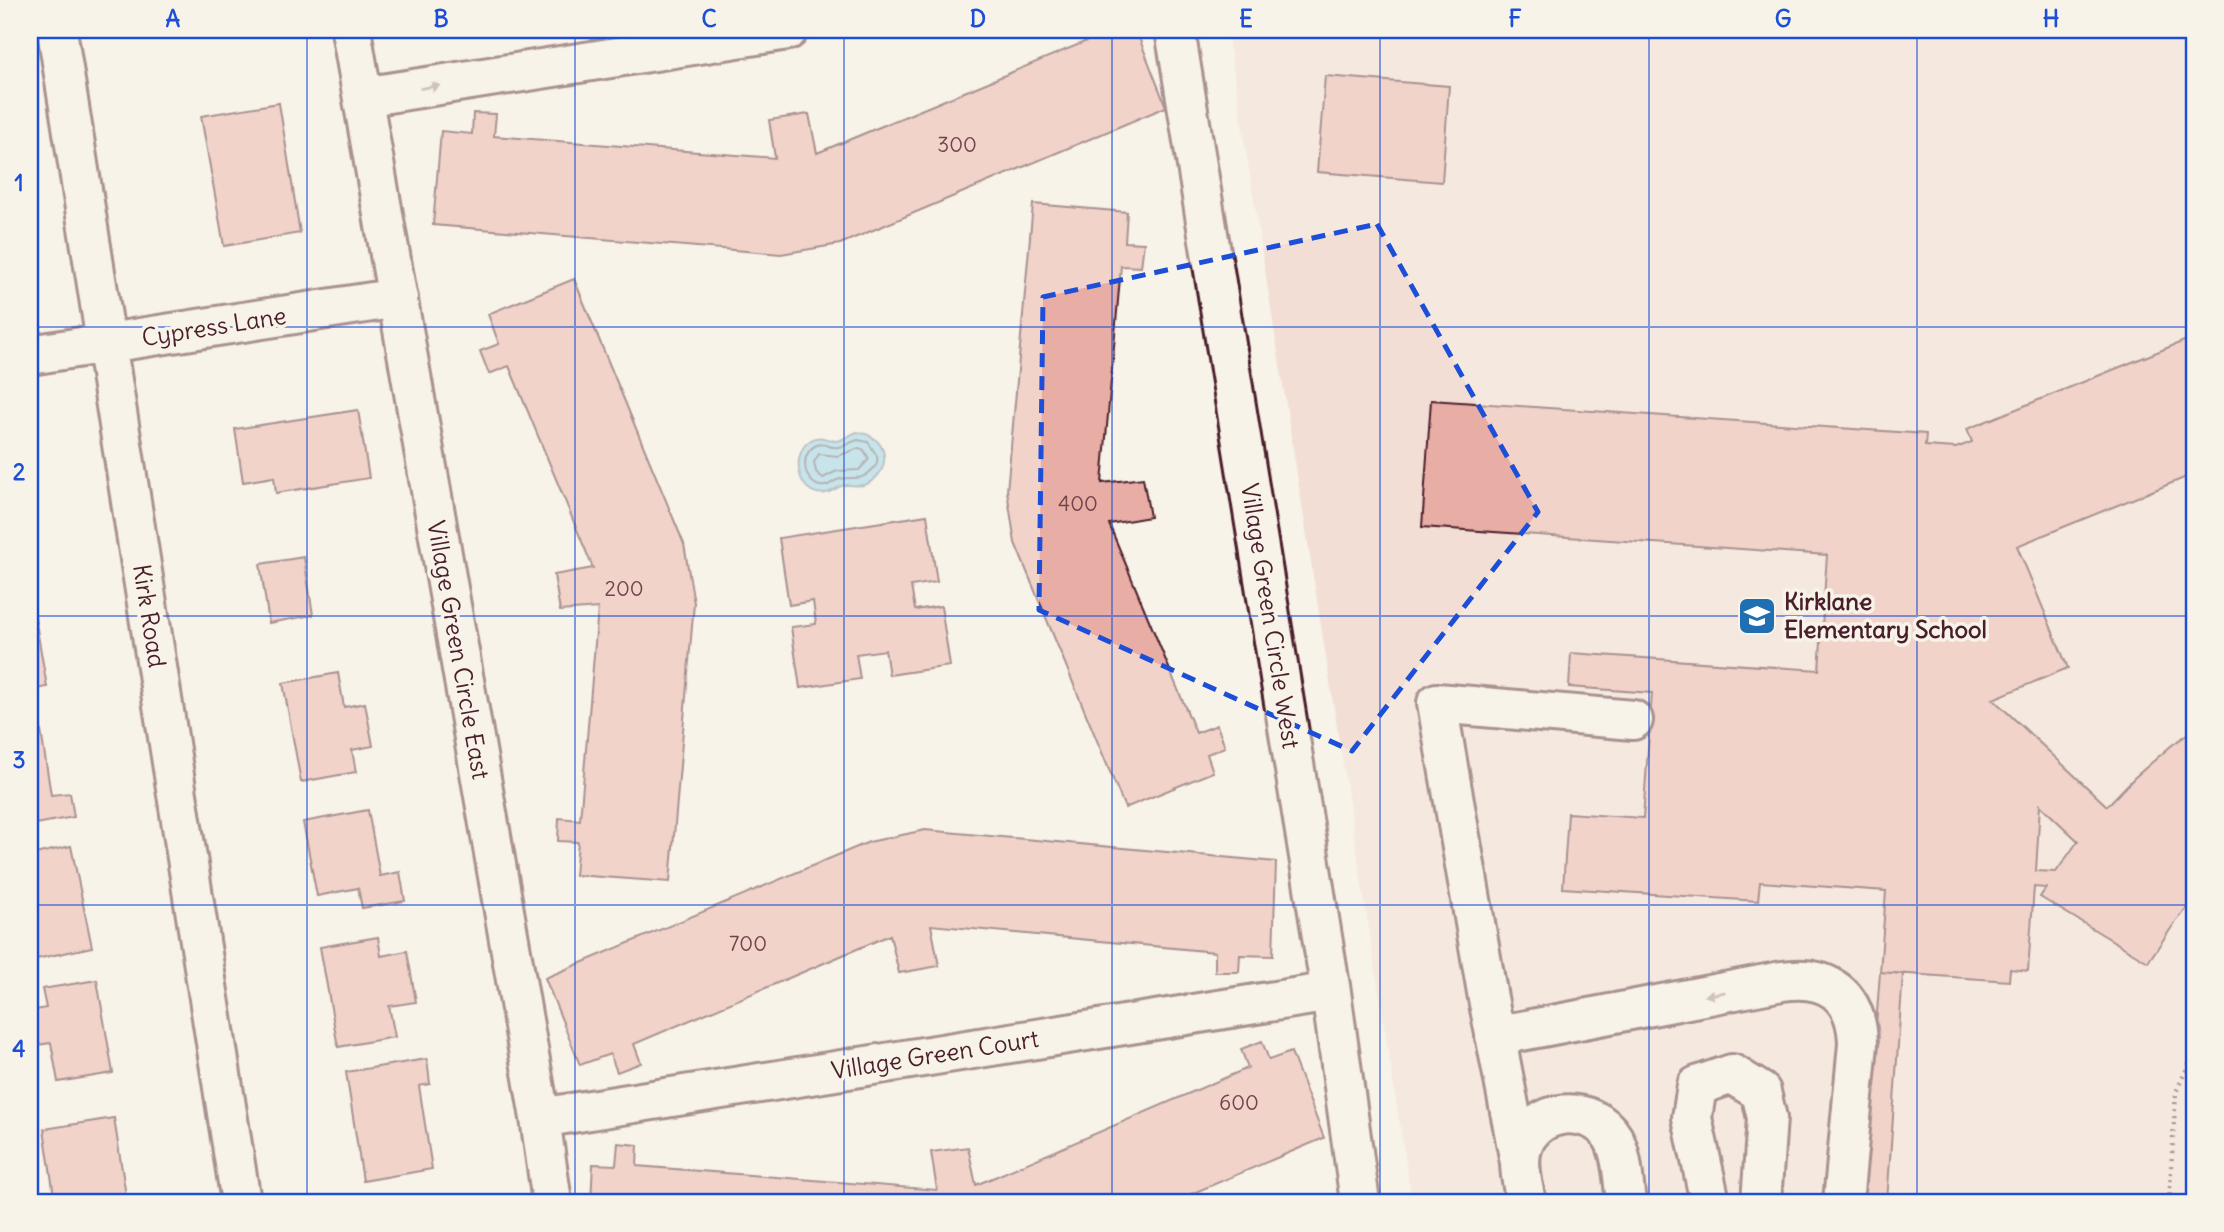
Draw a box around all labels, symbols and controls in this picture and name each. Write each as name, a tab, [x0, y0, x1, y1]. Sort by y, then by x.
text: A	[166, 4, 181, 33]
text: B	[433, 4, 449, 33]
text: C	[701, 4, 717, 33]
text: D	[970, 4, 986, 33]
text: E	[1239, 4, 1253, 33]
text: F	[1508, 4, 1522, 33]
text: G	[1775, 4, 1791, 33]
text: H	[2043, 4, 2059, 33]
one-way arrow	[419, 81, 441, 92]
house number: 300	[937, 131, 977, 158]
text: 1	[14, 168, 24, 197]
street label: Cypress Lane	[140, 300, 288, 352]
text: 2	[13, 457, 26, 486]
street label: Village Green Circle West	[1235, 481, 1307, 751]
house number: 400	[1058, 490, 1098, 517]
street label: Village Green Circle East	[421, 518, 497, 781]
street label: Kirk Road	[127, 562, 173, 670]
house number: 200	[604, 575, 644, 602]
place label: Kirklane Elementary School	[1784, 586, 1987, 644]
school or university icon: Kirklane Elementary School	[1736, 595, 1778, 637]
text: 3	[12, 745, 26, 774]
house number: 700	[729, 930, 767, 957]
one-way arrow	[1704, 989, 1726, 1000]
street label: Village Green Court	[829, 1023, 1041, 1085]
text: 4	[12, 1034, 26, 1063]
house number: 600	[1219, 1089, 1259, 1116]

